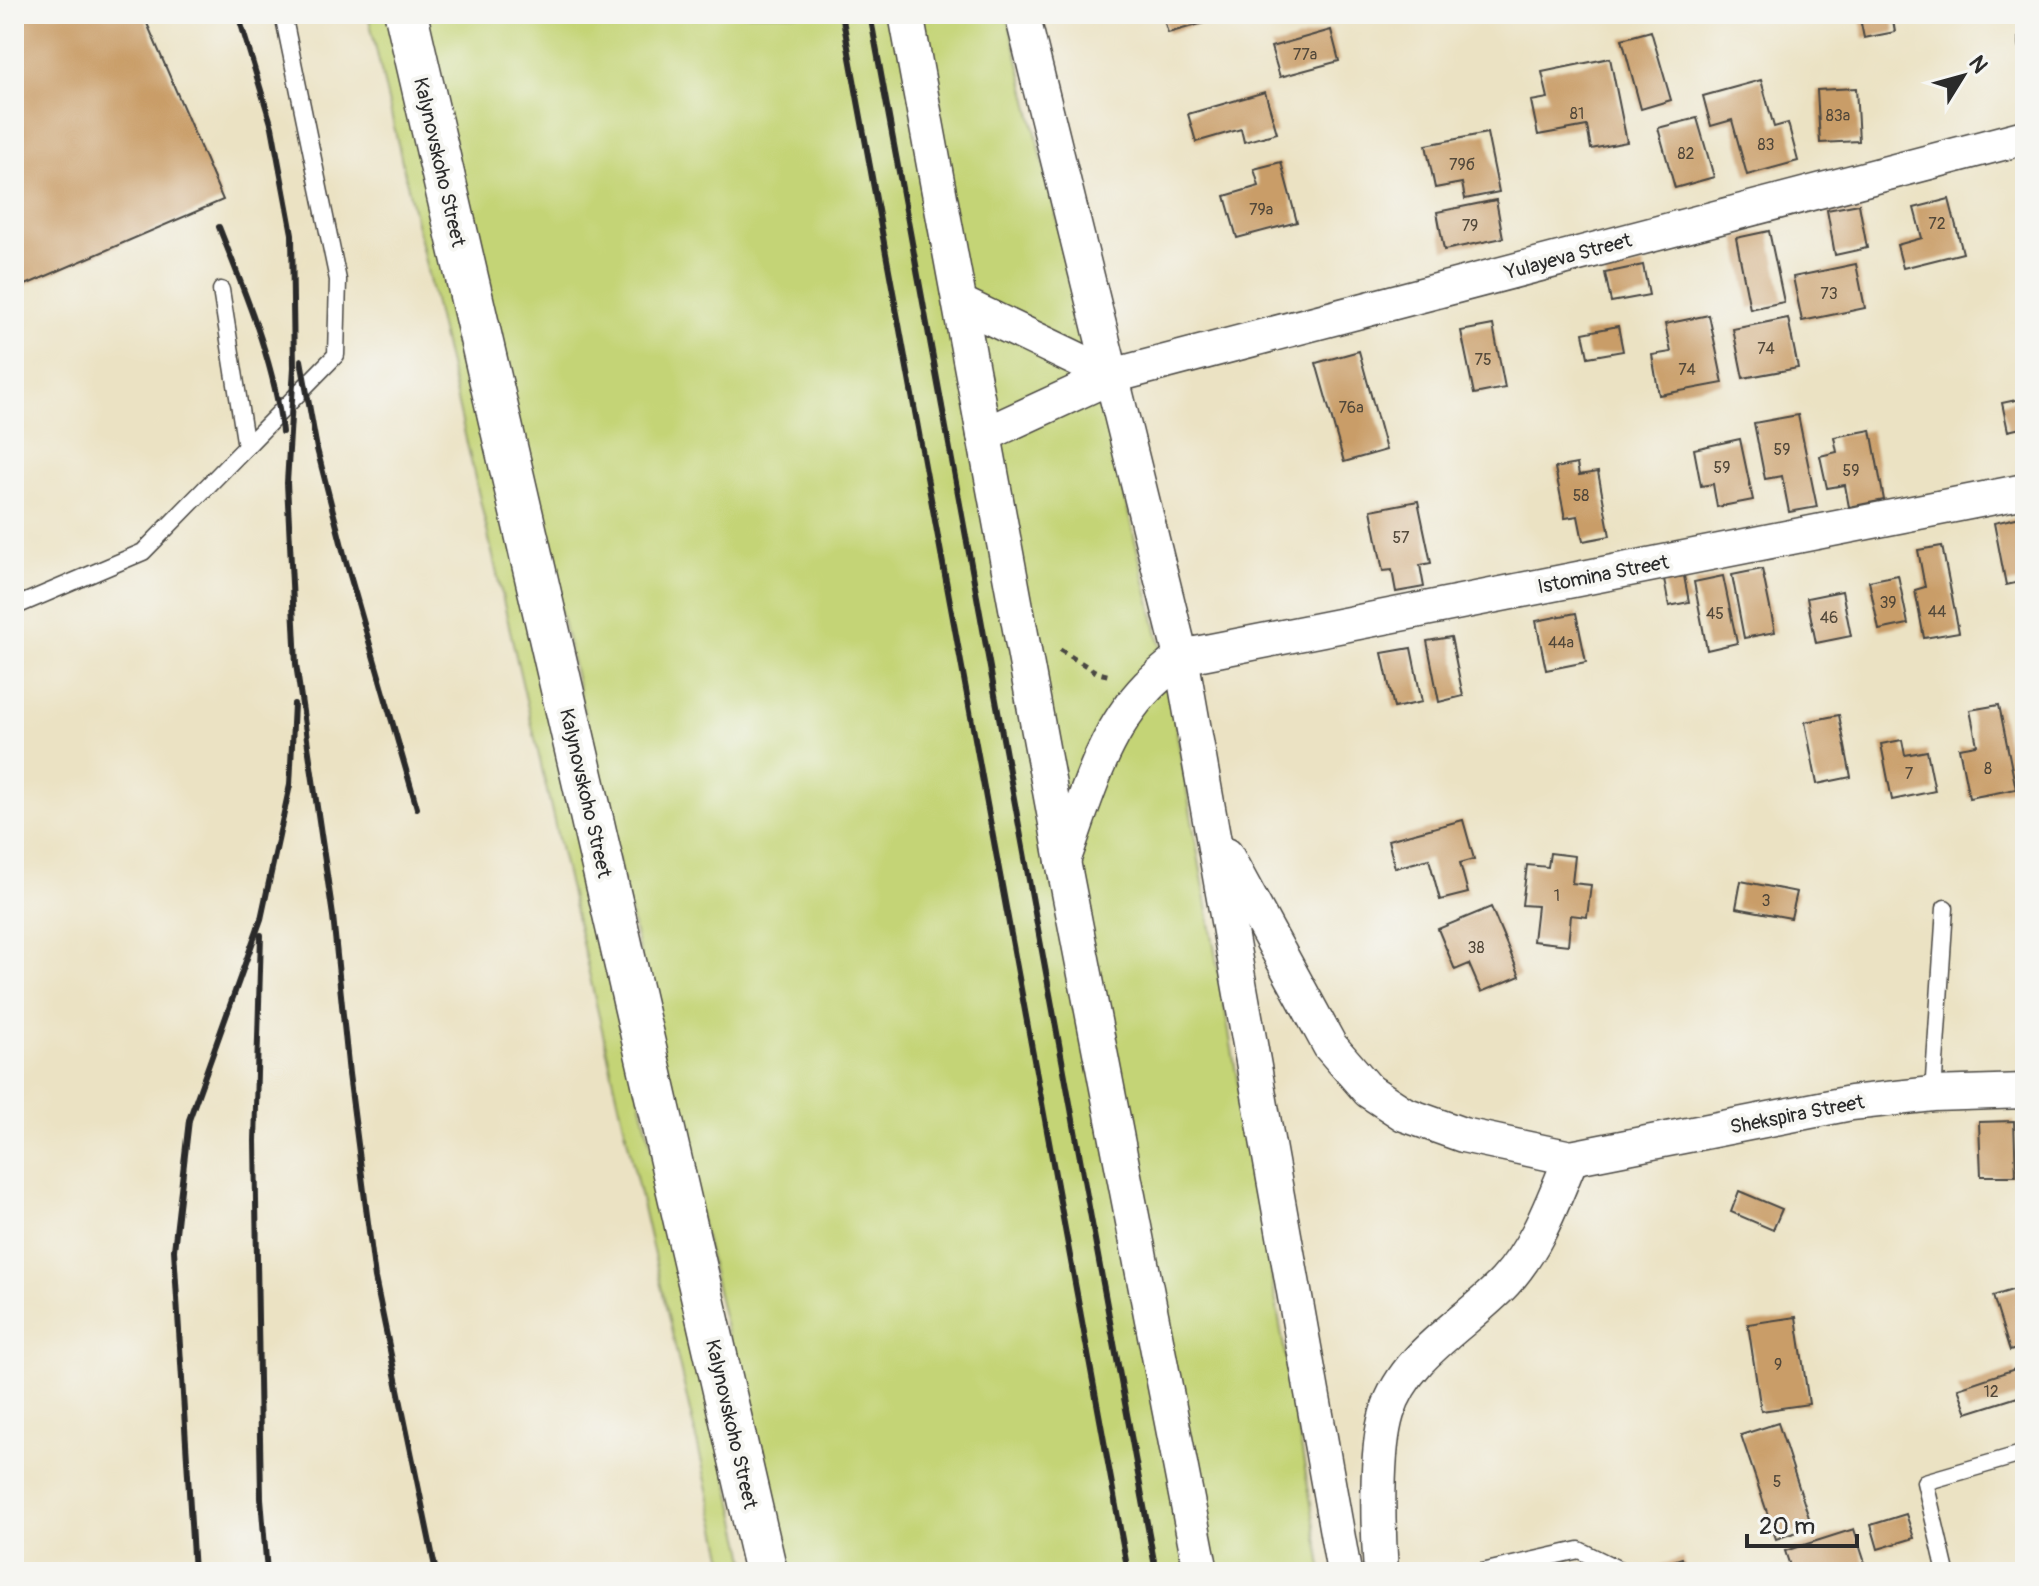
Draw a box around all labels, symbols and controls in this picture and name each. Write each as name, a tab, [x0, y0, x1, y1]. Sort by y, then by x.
north arrow	[1923, 36, 2003, 116]
house number: 77а	[1293, 45, 1317, 65]
text: N	[1963, 50, 1994, 79]
street label: Kalynovskoho Street	[408, 75, 471, 250]
house number: 81	[1570, 104, 1584, 124]
house number: 83а	[1826, 106, 1850, 126]
house number: 83	[1758, 135, 1775, 155]
house number: 82	[1677, 144, 1695, 164]
house number: 79б	[1449, 155, 1475, 175]
house number: 79а	[1249, 200, 1273, 220]
house number: 72	[1928, 214, 1946, 234]
house number: 79	[1462, 216, 1478, 236]
street label: Yulayeva Street	[1501, 227, 1635, 286]
house number: 73	[1820, 284, 1838, 304]
house number: 74	[1757, 339, 1775, 359]
house number: 75	[1474, 350, 1492, 370]
house number: 74	[1678, 360, 1696, 380]
house number: 76а	[1338, 398, 1364, 418]
house number: 59	[1774, 440, 1790, 460]
house number: 59	[1714, 458, 1730, 478]
house number: 59	[1843, 461, 1859, 481]
house number: 58	[1573, 486, 1589, 506]
house number: 57	[1392, 528, 1410, 548]
street label: Istomina Street	[1535, 549, 1672, 599]
house number: 39	[1879, 593, 1897, 613]
house number: 44	[1928, 602, 1946, 622]
house number: 45	[1706, 604, 1724, 624]
house number: 46	[1820, 608, 1838, 628]
house number: 44а	[1548, 633, 1574, 653]
street label: Kalynovskoho Street	[554, 706, 617, 881]
house number: 8	[1984, 759, 1992, 779]
house number: 7	[1905, 764, 1914, 784]
house number: 1	[1554, 886, 1560, 906]
house number: 3	[1762, 891, 1771, 911]
house number: 38	[1468, 938, 1485, 958]
street label: Shekspira Street	[1728, 1089, 1867, 1140]
street label: Kalynovskoho Street	[700, 1337, 763, 1512]
house number: 9	[1774, 1355, 1782, 1375]
house number: 12	[1983, 1382, 1999, 1402]
house number: 5	[1773, 1472, 1781, 1492]
scale bar	[1747, 1498, 1857, 1548]
text: 20 m	[1759, 1512, 1815, 1541]

